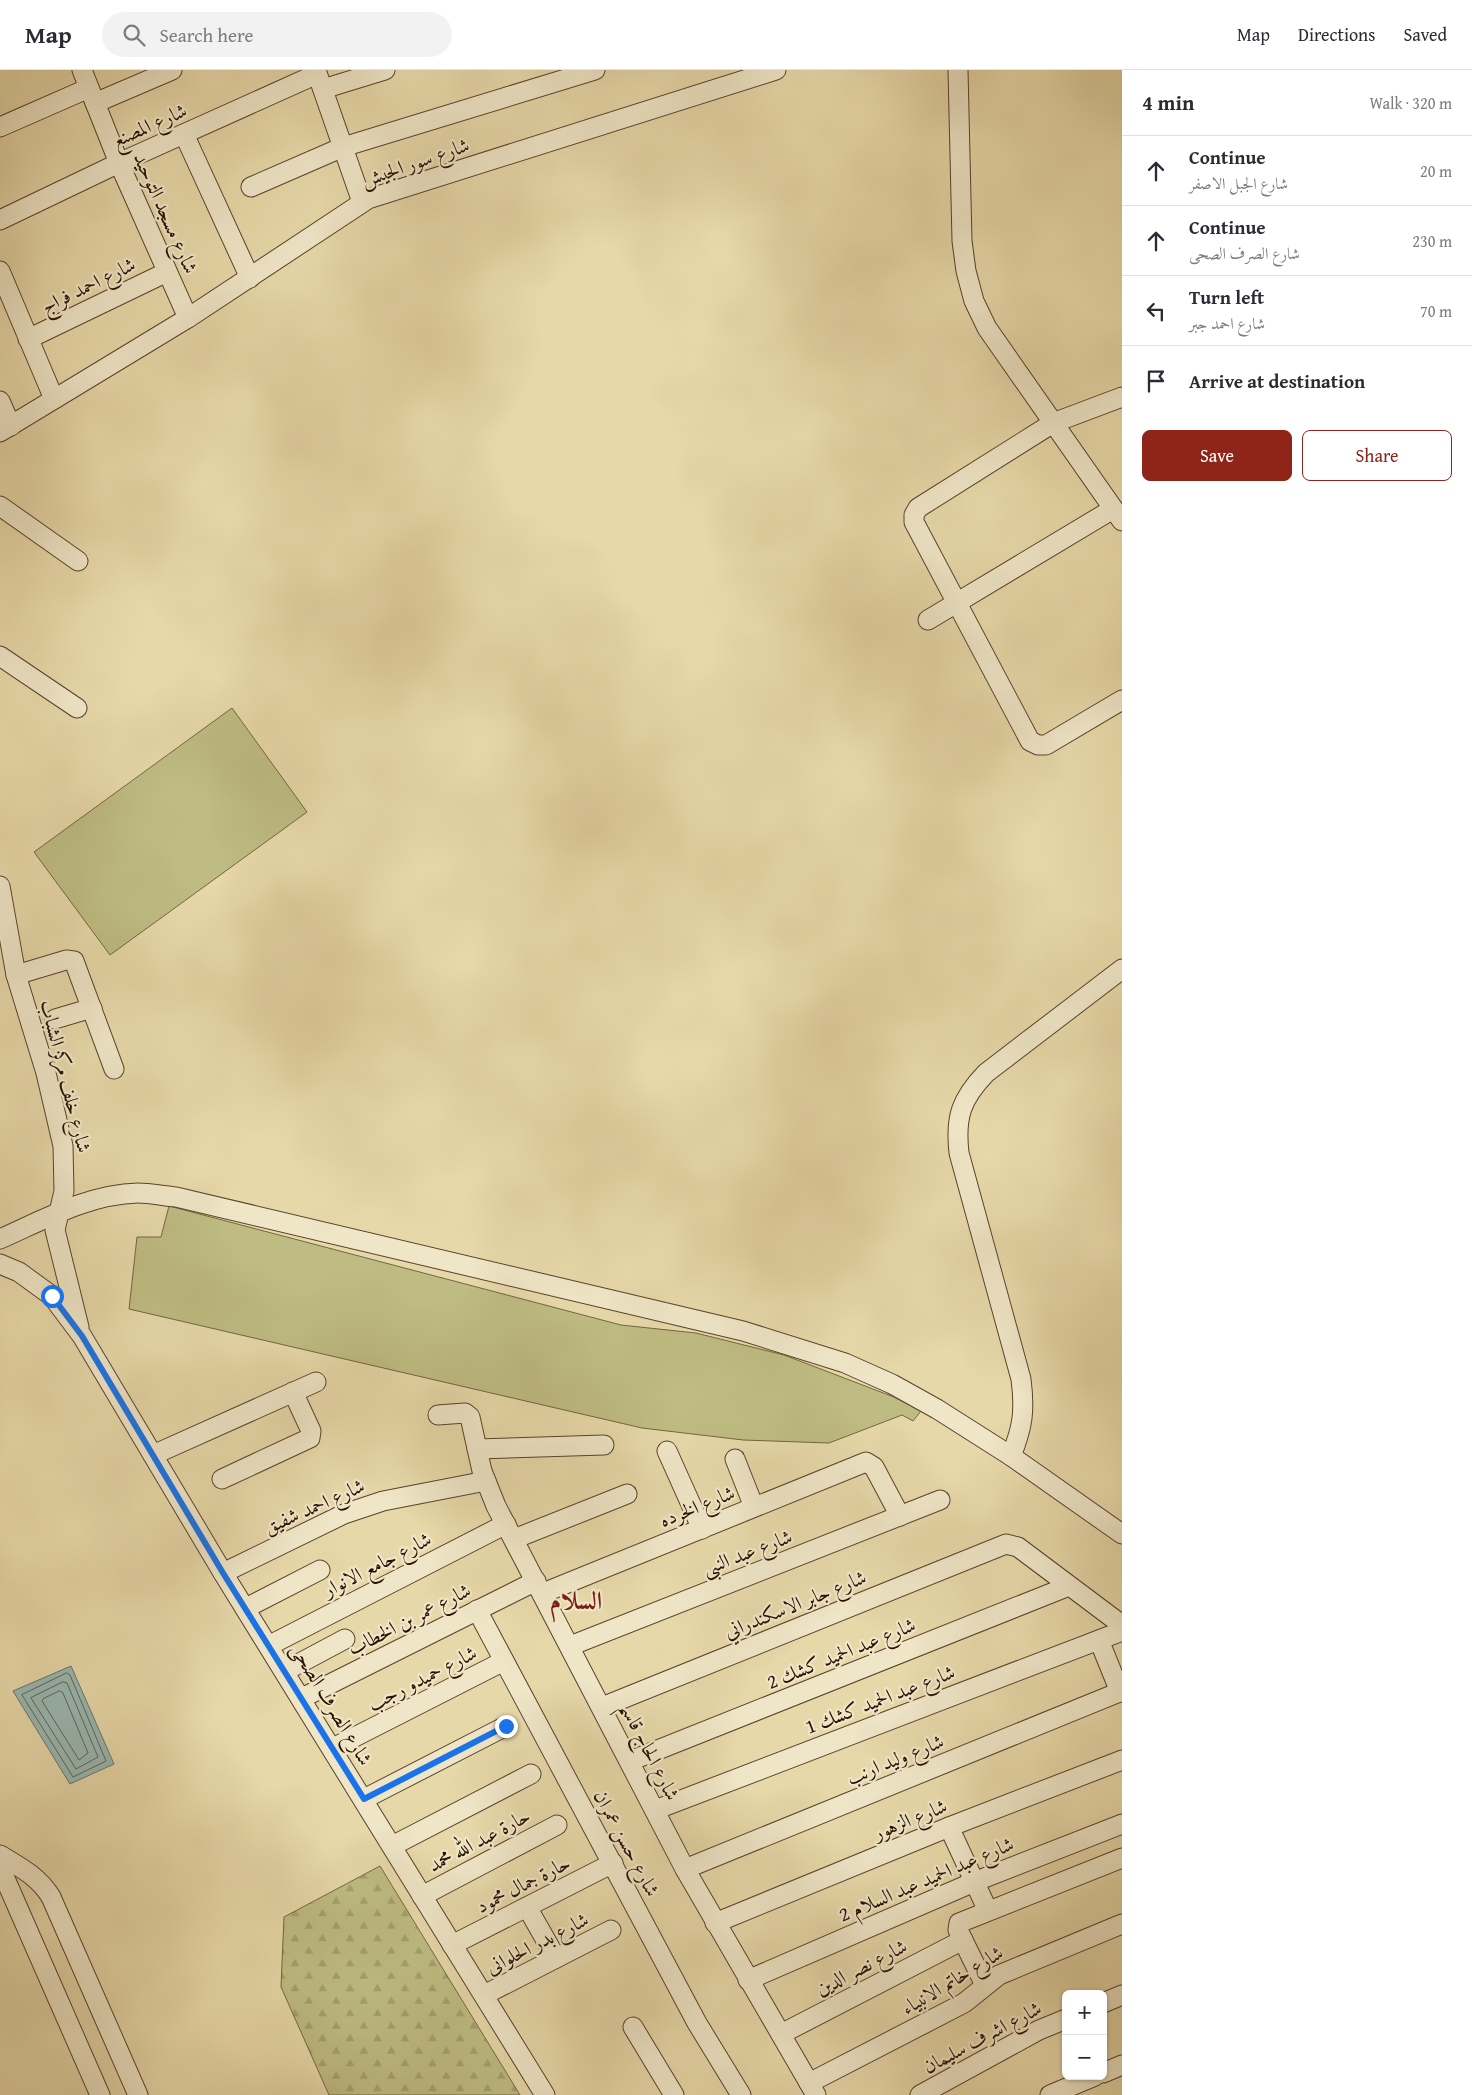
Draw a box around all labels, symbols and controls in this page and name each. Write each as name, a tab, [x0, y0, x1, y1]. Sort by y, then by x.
search box	[102, 12, 452, 57]
text: Map	[25, 17, 72, 52]
icon: search	[120, 21, 148, 49]
text: Search here	[160, 21, 253, 49]
text: Map	[1237, 21, 1270, 48]
text: Directions	[1298, 21, 1375, 48]
text: Saved	[1403, 21, 1447, 48]
text: 4 min	[1142, 87, 1194, 118]
text: Walk · 320 m	[1369, 91, 1452, 115]
street label: شارع المصنع	[106, 95, 193, 158]
street label: شارع سور الجيش	[357, 129, 474, 197]
text: Continue	[1189, 143, 1266, 171]
street label: شارع مسجد التوحيد	[123, 148, 206, 280]
icon: ahead	[1142, 157, 1170, 185]
text: 20 m	[1420, 159, 1452, 183]
text: شارع الجبل الاصفر	[1189, 171, 1288, 195]
text: Continue	[1189, 213, 1266, 241]
icon: ahead	[1142, 227, 1170, 255]
text: 230 m	[1412, 229, 1452, 253]
text: شارع الصرف الصحى	[1189, 241, 1300, 265]
street label: شارع احمد فراج	[35, 249, 142, 324]
text: Turn left	[1189, 283, 1264, 311]
icon: left	[1142, 297, 1170, 325]
text: 70 m	[1420, 299, 1452, 323]
text: شارع احمد جبر	[1189, 311, 1265, 335]
icon: arrive	[1142, 367, 1170, 395]
text: Arrive at destination	[1189, 367, 1365, 395]
button: Save	[1142, 430, 1292, 481]
button: Share	[1302, 430, 1452, 481]
street label: شارع خلف مركز الشباب	[30, 996, 100, 1156]
route start	[41, 1285, 64, 1308]
street label: شارع احمد شفيق	[259, 1470, 371, 1544]
street label: شارع الخرده	[655, 1477, 741, 1538]
street label: شارع عبد النبى	[697, 1521, 798, 1586]
street label: شارع جامع الانوار	[316, 1524, 438, 1608]
street label: شارع جابر الاسكندراني	[719, 1562, 872, 1649]
street label: شارع عمر بن الخطاب	[342, 1575, 477, 1666]
district label: السلام	[550, 1582, 602, 1623]
street label: شارع عبد الحميد كشك 2	[762, 1609, 921, 1699]
street label: شارع الصرف الصحى	[281, 1637, 381, 1773]
street label: شارع حميدو رجب	[362, 1638, 483, 1721]
street label: شارع عبد الحميد كشك 1	[801, 1657, 960, 1744]
street label: شارع الحاج قاسم	[608, 1697, 688, 1808]
route end	[495, 1715, 518, 1738]
street label: شارع وليد ارنب	[842, 1726, 949, 1795]
street label: شارع حسن عمران	[584, 1784, 668, 1903]
street label: شارع الزهور	[867, 1791, 953, 1851]
street label: حارة عبد الله محمد	[422, 1800, 535, 1879]
street label: شارع عبد الحميد عبد السلام 2	[834, 1829, 1019, 1932]
street label: حارة جمال محمود	[470, 1847, 575, 1920]
street label: شارع بدر الحلوانى	[480, 1904, 595, 1984]
street label: شارع نصر الدين	[810, 1931, 914, 2006]
street label: شارع خاتم الانبياء	[895, 1938, 1010, 2025]
map controls	[1062, 1990, 1107, 2080]
button: +	[1062, 1990, 1107, 2035]
street label: شارع اشرف سليمان	[917, 1993, 1048, 2084]
button: −	[1062, 2035, 1107, 2080]

